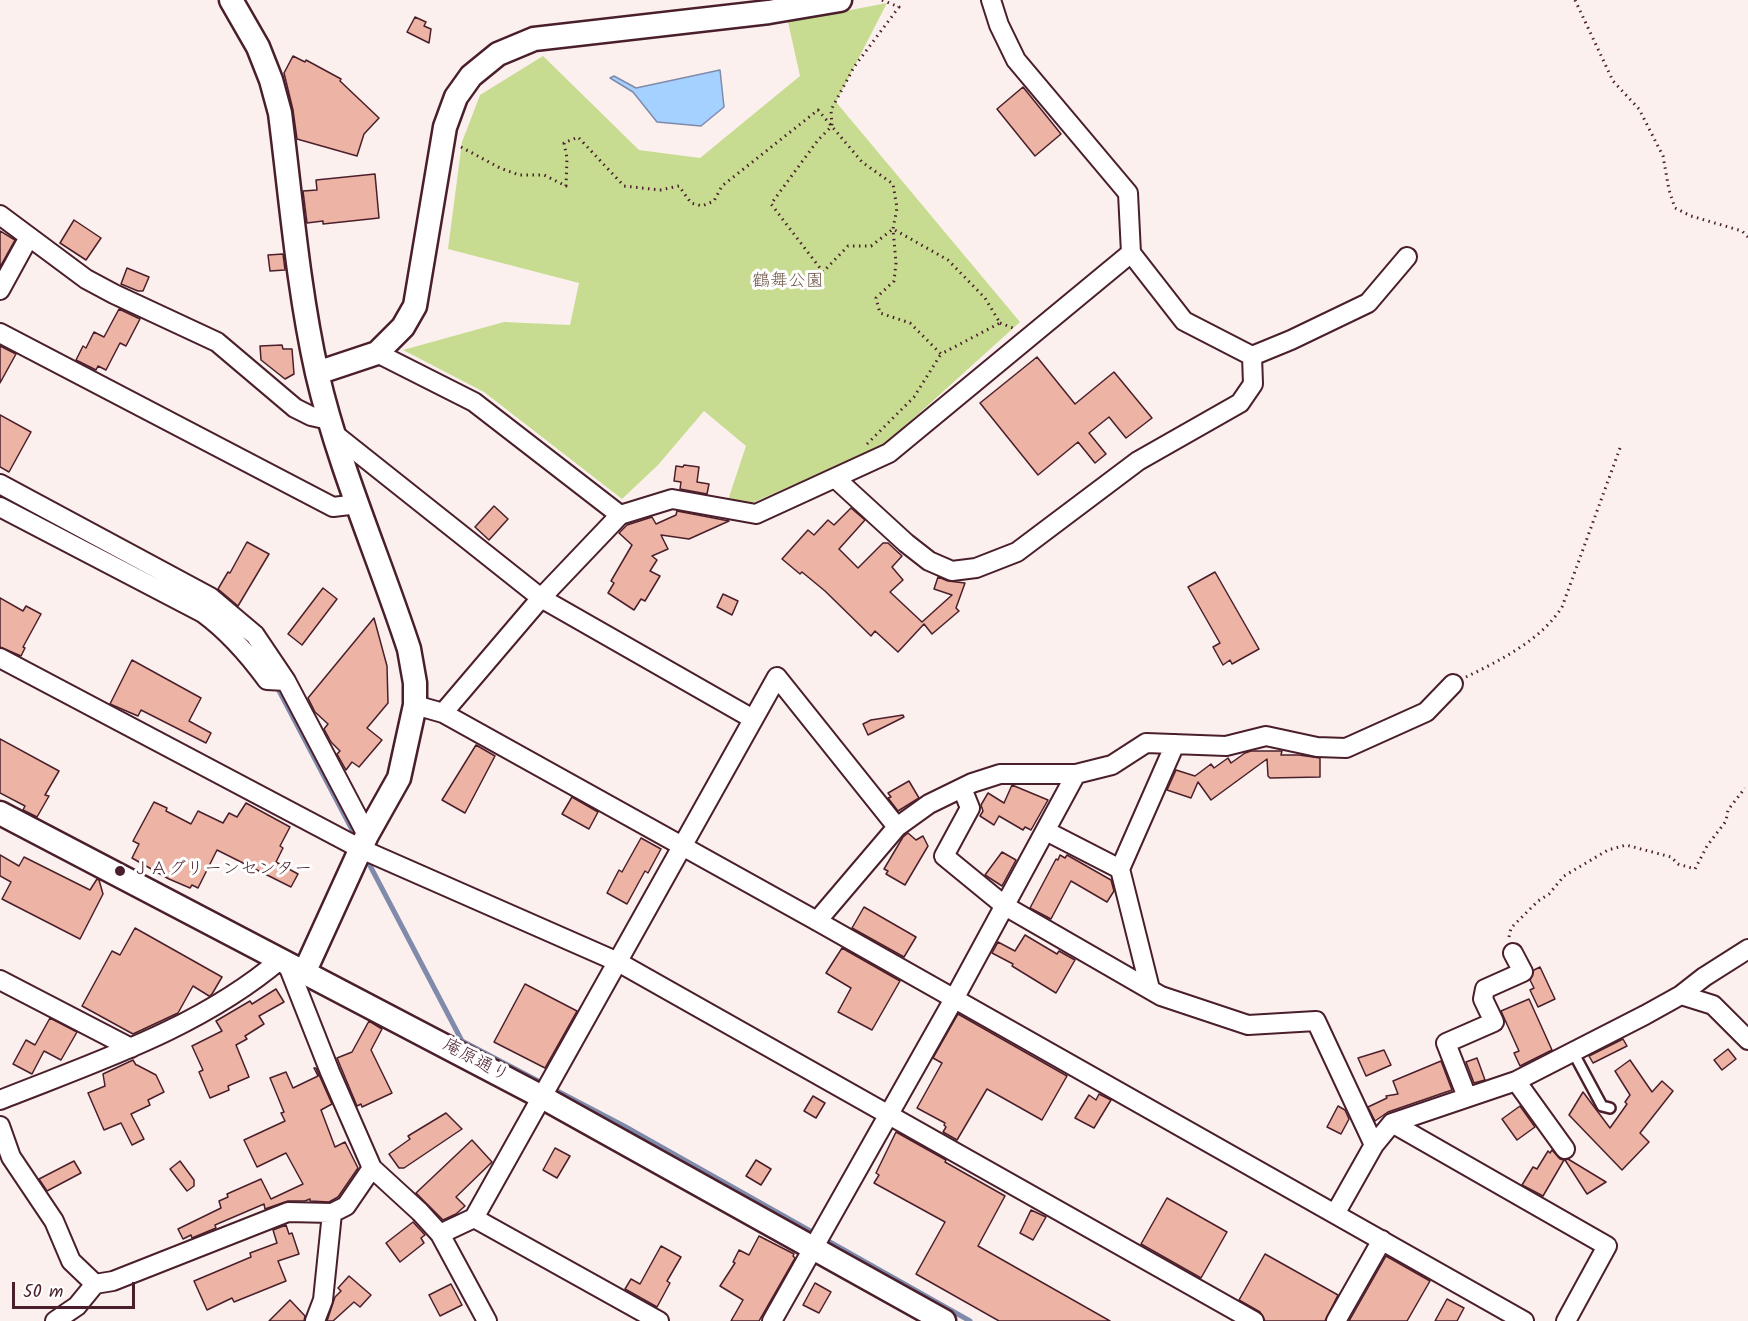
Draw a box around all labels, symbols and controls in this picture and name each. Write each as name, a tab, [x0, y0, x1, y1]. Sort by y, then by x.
park label: 鶴舞公園	[752, 272, 824, 294]
place label: ＪＡグリーンセンター	[132, 860, 312, 882]
marker: ＪＡグリーンセンター	[113, 864, 127, 878]
street label: 庵原通り	[438, 1036, 512, 1088]
scale bar	[15, 1270, 138, 1308]
text: 50 m	[23, 1278, 63, 1307]

